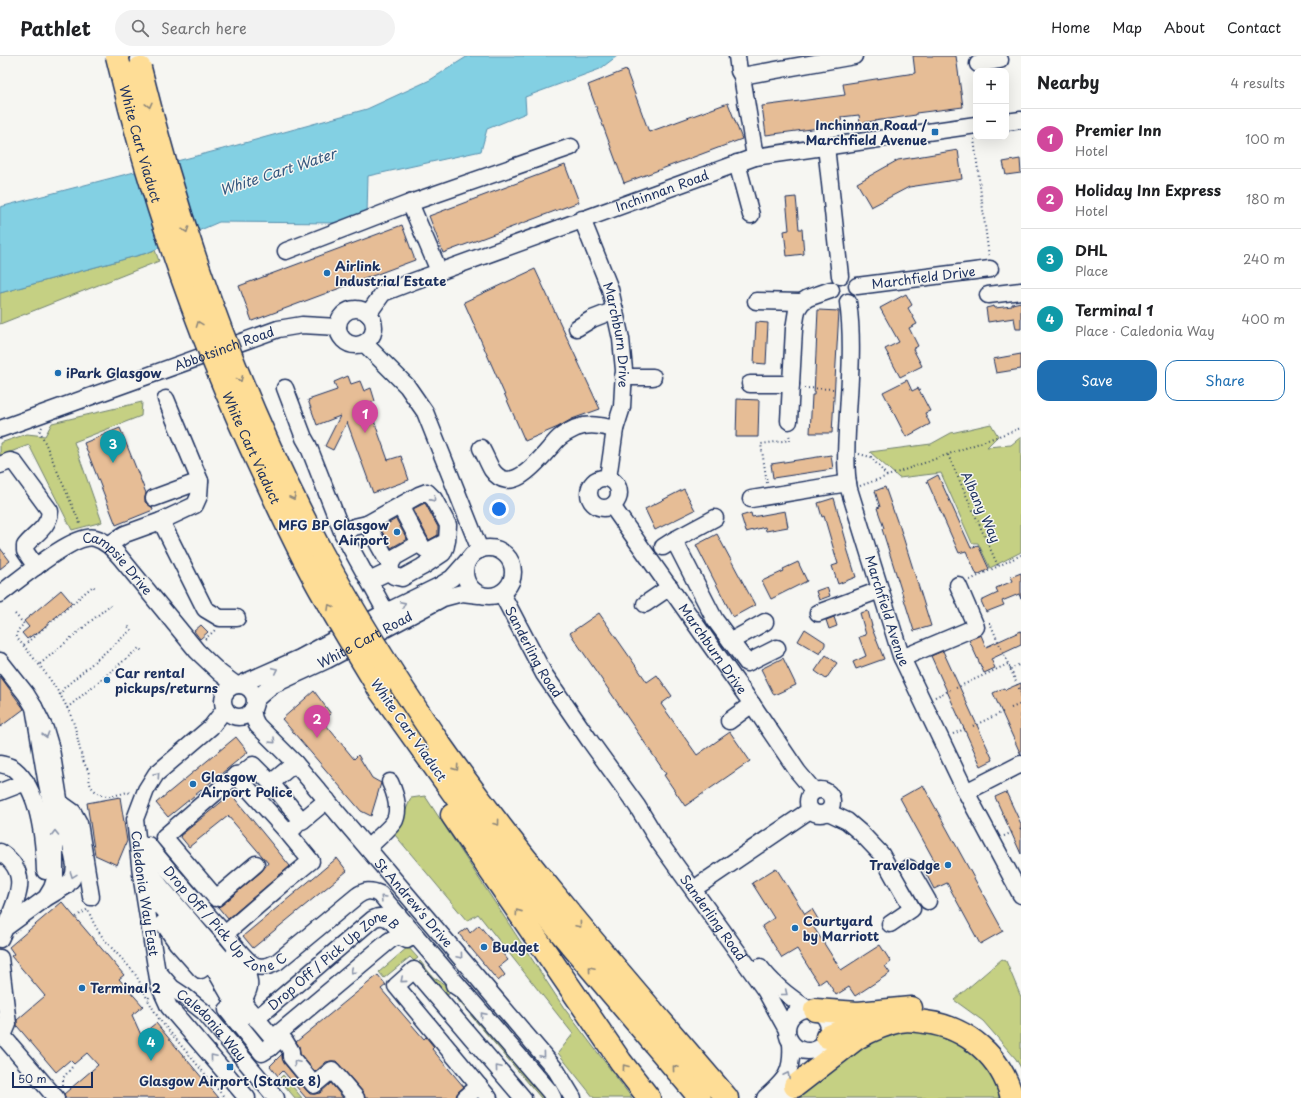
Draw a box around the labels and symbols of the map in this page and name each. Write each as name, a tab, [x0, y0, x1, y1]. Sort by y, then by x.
street label: White Cart Viaduct	[115, 83, 166, 205]
one-way arrow	[145, 102, 153, 109]
place label: Inchinnan Road / Marchfield Avenue	[806, 115, 928, 149]
marker: Inchinnan Road / Marchfield Avenue	[930, 127, 940, 137]
water label: White Cart Water	[217, 142, 341, 200]
street label: Inchinnan Road	[613, 165, 711, 216]
one-way arrow	[181, 226, 190, 233]
place label: Airlink Industrial Estate	[335, 256, 446, 290]
street label: Marchfield Drive	[870, 261, 976, 293]
marker: Airlink Industrial Estate	[322, 268, 332, 278]
street label: Marchburn Drive	[599, 279, 634, 388]
street label: Abbotsinch Road	[171, 321, 276, 375]
one-way arrow	[195, 321, 203, 328]
place label: iPark Glasgow	[66, 363, 162, 382]
marker: iPark Glasgow	[53, 368, 63, 378]
one-way arrow	[235, 375, 243, 382]
street label: White Cart Viaduct	[218, 389, 286, 507]
pin: 1	[352, 400, 378, 433]
pin: 3	[100, 430, 126, 463]
street label: Albany Way	[957, 468, 1006, 546]
one-way arrow	[288, 493, 296, 500]
one-way arrow	[428, 494, 435, 501]
your location	[489, 499, 509, 519]
place label: MFG BP Glasgow Airport	[278, 515, 390, 549]
street label: Campsie Drive	[80, 527, 157, 599]
marker: MFG BP Glasgow Airport	[392, 527, 402, 537]
street label: Marchfield Avenue	[861, 553, 914, 669]
street label: Marchburn Drive	[675, 599, 752, 698]
one-way arrow	[399, 601, 406, 609]
street label: Sanderling Road	[501, 602, 567, 701]
one-way arrow	[328, 604, 335, 611]
street label: White Cart Road	[314, 606, 415, 672]
place label: Car rental pickups/returns	[115, 663, 218, 697]
one-way arrow	[271, 667, 278, 675]
marker: Car rental pickups/returns	[102, 675, 112, 685]
street label: White Cart Viaduct	[367, 675, 452, 785]
pin: 2	[304, 705, 330, 738]
one-way arrow	[42, 731, 50, 738]
one-way arrow	[268, 737, 276, 744]
one-way arrow	[451, 764, 459, 771]
place label: Glasgow Airport Police	[201, 767, 293, 801]
one-way arrow	[152, 772, 159, 780]
marker: Glasgow Airport Police	[188, 779, 198, 789]
one-way arrow	[493, 819, 500, 826]
one-way arrow	[51, 830, 59, 836]
street label: Caledonia Way East	[127, 830, 164, 957]
street label: St Andrew's Drive	[371, 853, 458, 951]
place label: Travelodge	[869, 855, 940, 874]
marker: Travelodge	[943, 860, 953, 870]
street label: Drop Off / Pick Up Zone C	[160, 861, 291, 976]
street label: Sanderling Road	[676, 870, 751, 964]
one-way arrow	[69, 871, 77, 878]
one-way arrow	[380, 895, 388, 902]
street label: Drop Off / Pick Up Zone B	[263, 907, 404, 1014]
one-way arrow	[515, 909, 523, 916]
place label: Courtyard by Marriott	[803, 911, 879, 945]
one-way arrow	[575, 920, 582, 927]
marker: Courtyard by Marriott	[790, 923, 800, 933]
place label: Budget	[492, 937, 539, 956]
marker: Budget	[479, 942, 489, 952]
one-way arrow	[455, 951, 462, 958]
one-way arrow	[588, 966, 595, 973]
one-way arrow	[350, 967, 358, 974]
one-way arrow	[400, 976, 407, 983]
place label: Terminal 2	[90, 978, 161, 997]
marker: Terminal 2	[77, 983, 87, 993]
street label: Caledonia Way	[173, 984, 251, 1065]
one-way arrow	[780, 988, 787, 995]
one-way arrow	[481, 1012, 488, 1019]
pin: 4	[138, 1028, 164, 1061]
one-way arrow	[539, 1050, 546, 1058]
one-way arrow	[210, 1055, 217, 1062]
one-way arrow	[293, 1060, 300, 1068]
marker: Glasgow Airport (Stance 8)	[225, 1062, 235, 1072]
one-way arrow	[622, 1064, 630, 1071]
one-way arrow	[495, 1066, 502, 1073]
one-way arrow	[672, 1066, 679, 1073]
scale bar	[12, 1070, 93, 1089]
place label: Glasgow Airport (Stance 8)	[139, 1071, 321, 1090]
one-way arrow	[782, 1071, 789, 1079]

